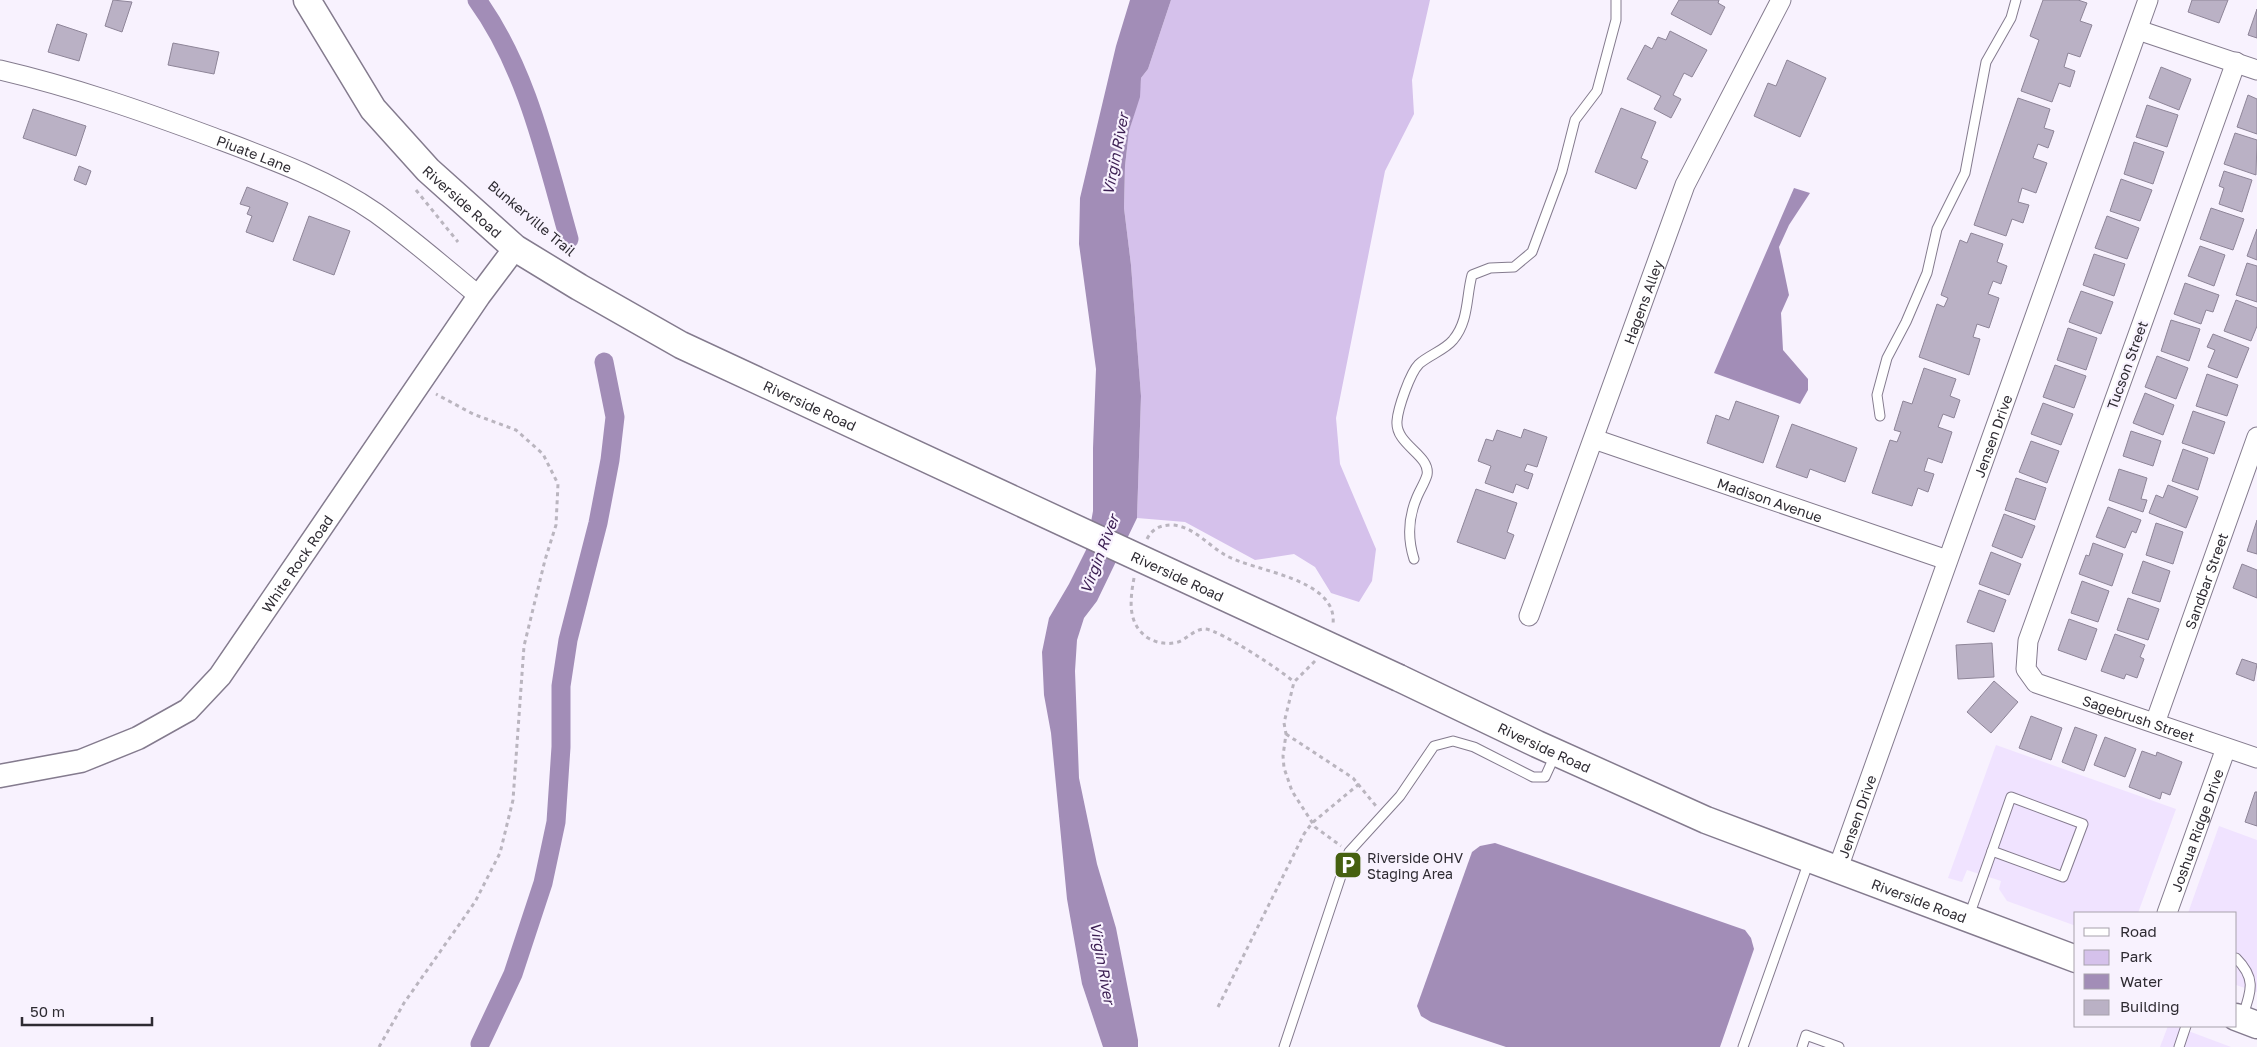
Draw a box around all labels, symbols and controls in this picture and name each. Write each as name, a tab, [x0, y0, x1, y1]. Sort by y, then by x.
water label: Virgin River	[1098, 110, 1133, 197]
street label: Piuate Lane	[214, 131, 295, 176]
street label: Riverside Road	[420, 161, 506, 241]
street label: Bunkerville Trail	[485, 176, 579, 260]
street label: Hagens Alley	[1620, 257, 1666, 346]
street label: Tucson Street	[2103, 318, 2151, 412]
street label: Riverside Road	[761, 376, 859, 434]
street label: Jensen Drive	[1970, 392, 2015, 480]
street label: Madison Avenue	[1715, 473, 1825, 525]
water label: Virgin River	[1076, 510, 1124, 596]
street label: White Rock Road	[257, 511, 336, 615]
street label: Sandbar Street	[2181, 530, 2231, 631]
street label: Riverside Road	[1129, 547, 1227, 604]
street label: Sagebrush Street	[2080, 691, 2197, 745]
street label: Riverside Road	[1495, 718, 1594, 776]
street label: Joshua Ridge Drive	[2167, 767, 2226, 894]
street label: Jensen Drive	[1834, 773, 1879, 860]
place label: Riverside OHV Staging Area	[1367, 849, 1464, 882]
parking icon: Riverside OHV Staging Area	[1333, 850, 1363, 880]
street label: Riverside Road	[1869, 875, 1969, 926]
legend	[2074, 912, 2237, 1027]
water label: Virgin River	[1086, 921, 1119, 1008]
text: Road	[2120, 922, 2157, 940]
text: Park	[2120, 947, 2153, 965]
text: Water	[2120, 972, 2163, 990]
scale bar	[22, 994, 152, 1026]
text: Building	[2120, 997, 2180, 1015]
text: 50 m	[30, 1002, 65, 1020]

